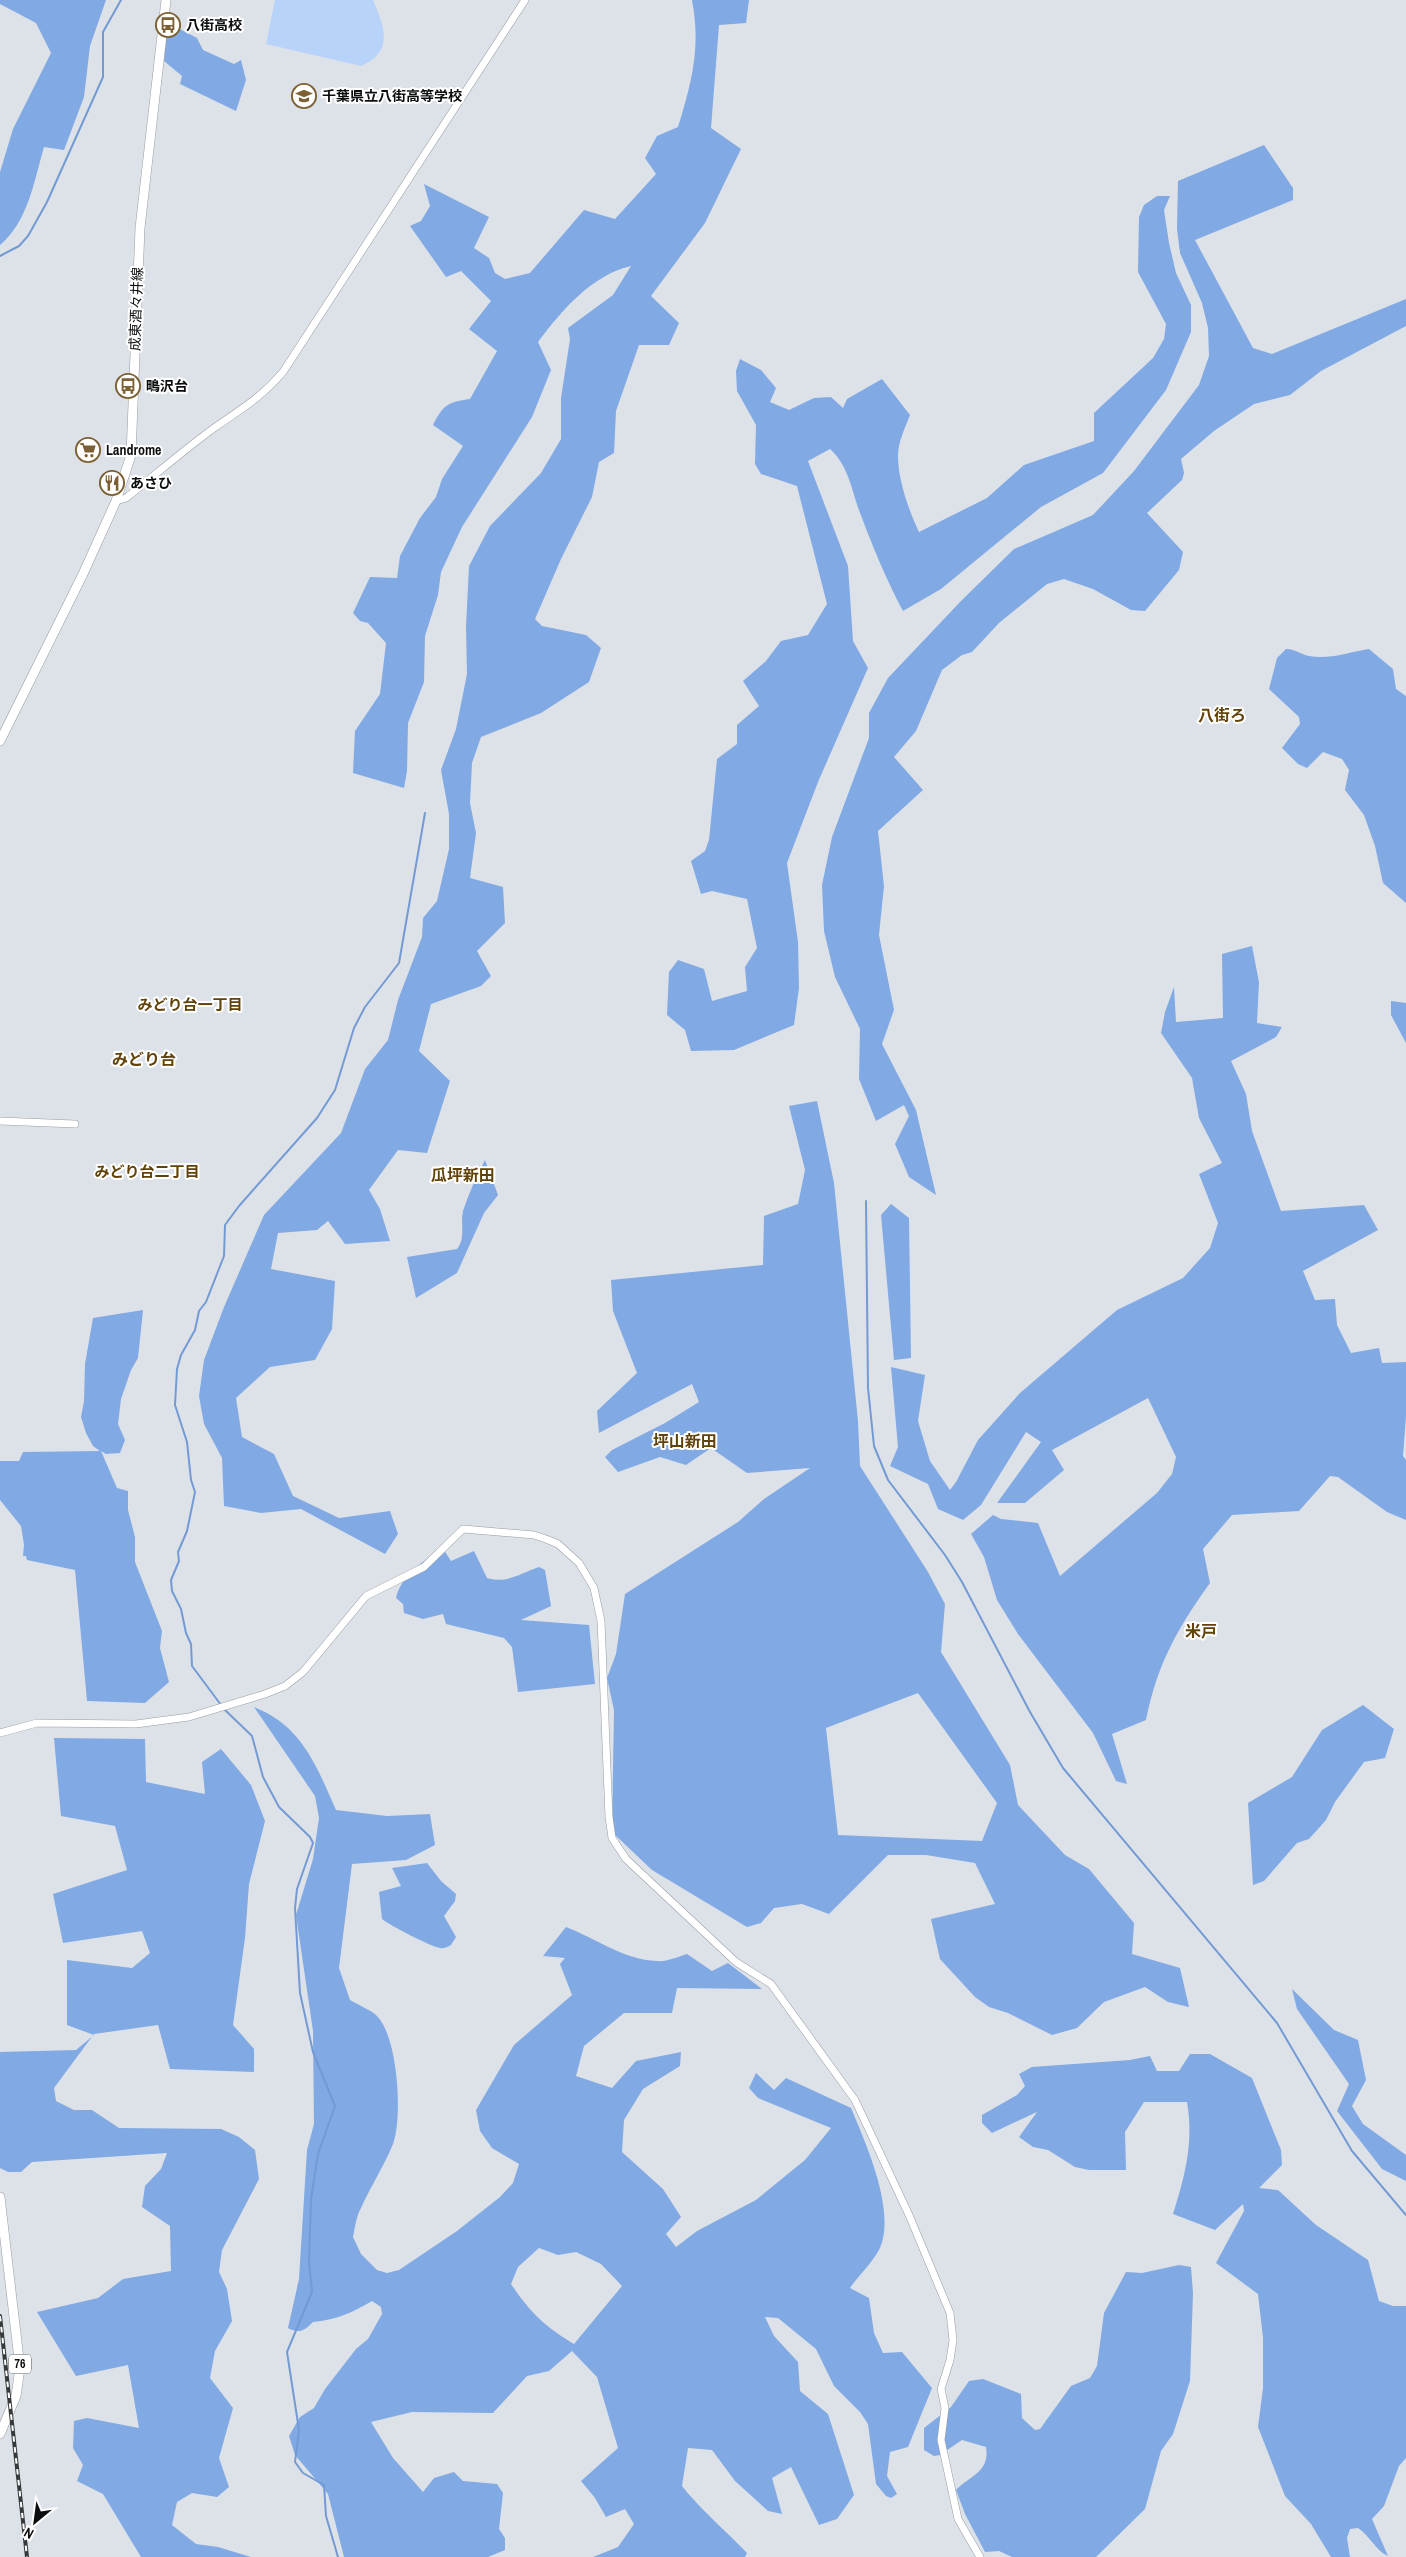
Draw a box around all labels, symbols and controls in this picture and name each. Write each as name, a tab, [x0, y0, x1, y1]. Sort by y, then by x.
bus stop icon: 八街高校	[155, 12, 181, 38]
place label: 八街高校	[186, 16, 242, 34]
school or university icon: 千葉県立八街高等学校	[291, 83, 317, 109]
place label: 千葉県立八街高等学校	[322, 87, 462, 105]
street label: 成東酒々井線	[126, 267, 146, 351]
bus stop icon: 鴫沢台	[115, 373, 141, 399]
place label: 鴫沢台	[146, 377, 188, 395]
supermarket icon: Landrome	[75, 437, 101, 463]
place label: Landrome	[106, 441, 162, 459]
restaurant icon: あさひ	[99, 470, 125, 496]
place label: あさひ	[130, 474, 172, 492]
district label: 八街ろ	[1198, 704, 1246, 726]
district label: みどり台一丁目	[137, 994, 243, 1015]
district label: みどり台	[112, 1048, 176, 1070]
district label: みどり台二丁目	[94, 1161, 200, 1182]
district label: 瓜坪新田	[431, 1164, 495, 1186]
district label: 坪山新田	[653, 1430, 717, 1452]
district label: 米戸	[1185, 1620, 1217, 1642]
road number: 76	[9, 2354, 31, 2374]
north arrow	[10, 2497, 60, 2547]
text: N	[21, 2523, 37, 2543]

